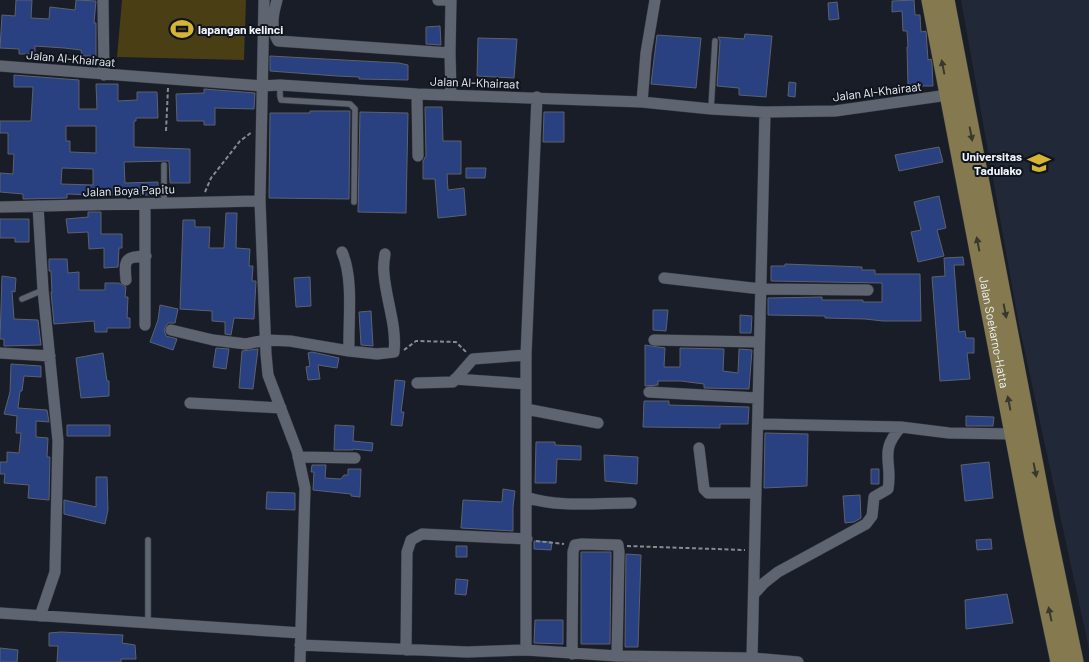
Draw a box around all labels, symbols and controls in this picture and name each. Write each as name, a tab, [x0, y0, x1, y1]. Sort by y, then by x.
sports icon: lapangan kelinci	[169, 16, 195, 42]
place label: lapangan kelinci	[198, 22, 283, 36]
street label: Jalan Al-Khairaat	[26, 47, 116, 69]
one-way arrow	[939, 60, 947, 75]
street label: Jalan Al-Khairaat	[430, 73, 520, 91]
street label: Jalan Al-Khairaat	[832, 79, 922, 103]
one-way arrow	[967, 126, 975, 141]
place label: Universitas Tadulako	[962, 149, 1022, 177]
school or university icon: Universitas Tadulako	[1026, 150, 1052, 176]
street label: Jalan Boya Papitu	[83, 181, 175, 199]
one-way arrow	[973, 235, 981, 251]
street label: Jalan Soekarno-Hatta	[977, 275, 1012, 389]
one-way arrow	[1001, 303, 1009, 319]
one-way arrow	[1004, 395, 1012, 411]
one-way arrow	[1031, 463, 1039, 478]
one-way arrow	[1045, 606, 1053, 622]

